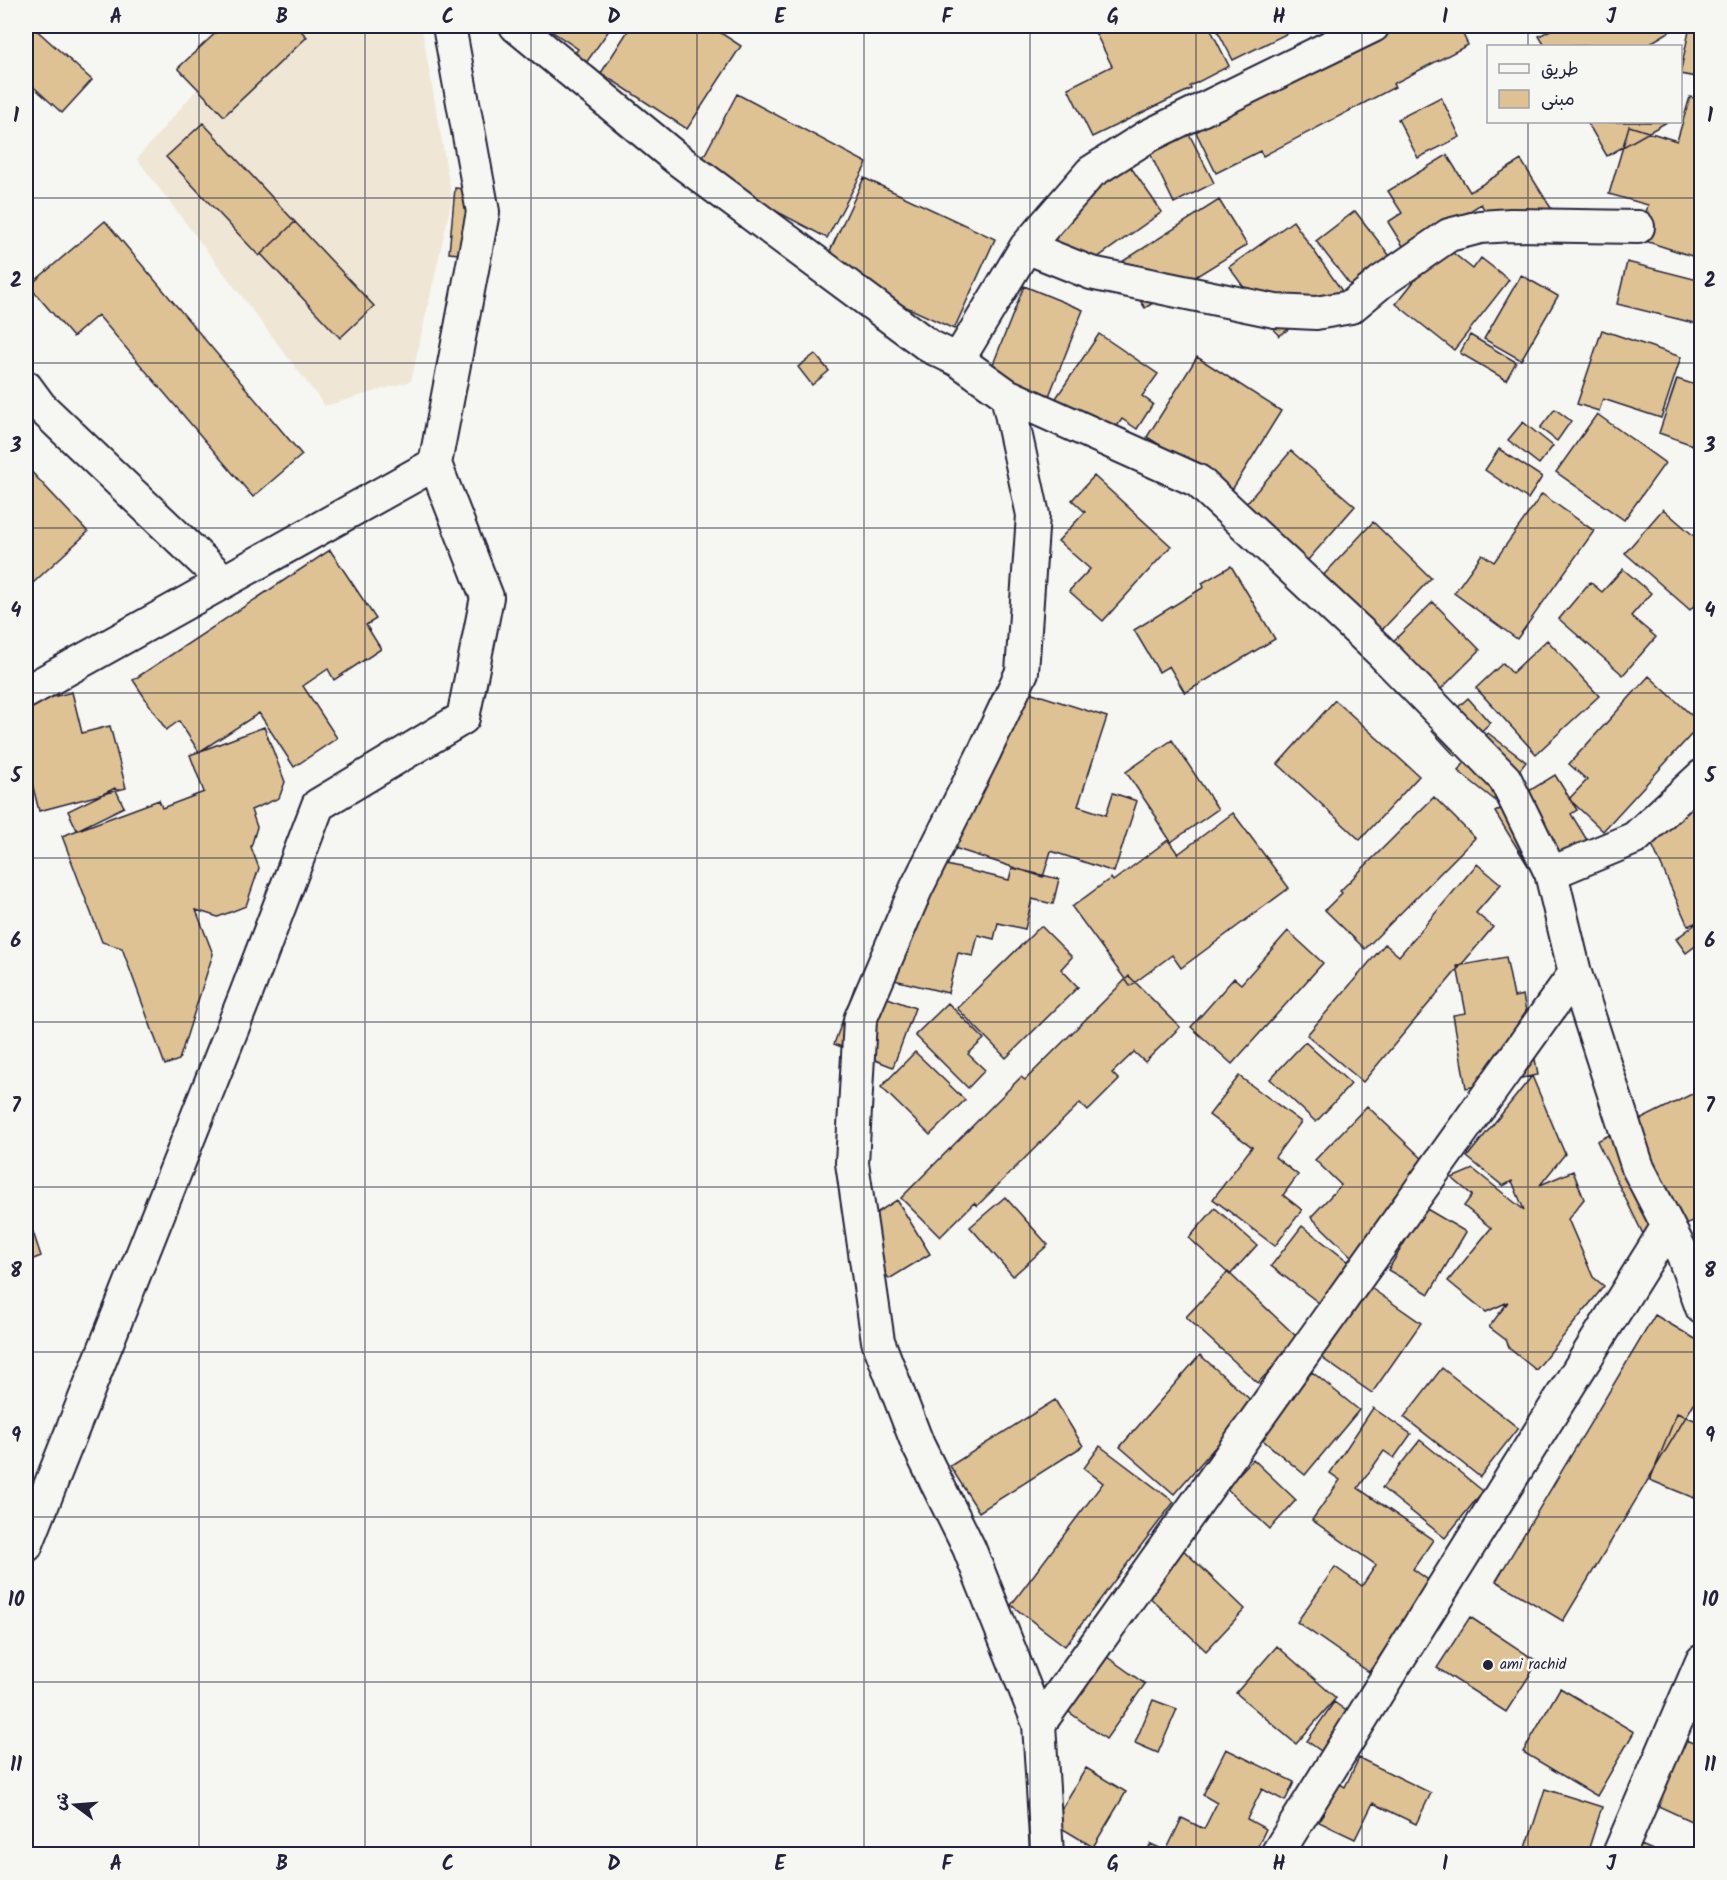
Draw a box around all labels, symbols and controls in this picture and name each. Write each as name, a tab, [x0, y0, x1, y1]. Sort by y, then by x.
text: A	[110, 2, 122, 34]
text: B	[276, 2, 288, 34]
text: C	[442, 2, 454, 34]
text: D	[607, 2, 621, 34]
text: E	[774, 2, 786, 34]
text: F	[942, 2, 954, 34]
text: G	[1107, 2, 1119, 34]
text: H	[1272, 2, 1286, 34]
text: I	[1442, 2, 1448, 34]
text: J	[1606, 2, 1617, 34]
legend	[1487, 45, 1682, 123]
text: طريق	[1541, 56, 1579, 85]
text: مبنى	[1541, 86, 1575, 115]
text: 1	[13, 101, 19, 133]
text: 1	[1707, 101, 1713, 133]
text: 2	[10, 266, 22, 298]
text: 2	[1704, 266, 1716, 298]
text: 3	[10, 431, 22, 463]
text: 3	[1704, 431, 1716, 463]
text: 4	[11, 596, 22, 628]
text: 4	[1705, 596, 1716, 628]
text: 5	[10, 761, 23, 793]
text: 5	[1704, 761, 1717, 793]
text: 6	[11, 926, 22, 958]
text: 6	[1705, 926, 1716, 958]
text: 7	[11, 1091, 21, 1123]
text: 7	[1705, 1091, 1715, 1123]
text: 8	[10, 1256, 22, 1288]
text: 8	[1704, 1256, 1716, 1288]
text: 9	[11, 1421, 21, 1453]
text: 9	[1705, 1421, 1715, 1453]
text: 10	[8, 1585, 25, 1617]
text: 10	[1702, 1585, 1719, 1617]
place label: ami rachid	[1500, 1653, 1567, 1677]
marker: ami rachid	[1481, 1658, 1495, 1672]
text: 11	[10, 1750, 22, 1782]
text: 11	[1704, 1750, 1716, 1782]
north arrow	[45, 1775, 105, 1835]
text: ش	[48, 1789, 76, 1813]
text: A	[110, 1849, 122, 1880]
text: B	[276, 1849, 288, 1880]
text: C	[442, 1849, 454, 1880]
text: D	[607, 1849, 621, 1880]
text: E	[774, 1849, 786, 1880]
text: F	[942, 1849, 954, 1880]
text: G	[1107, 1849, 1119, 1880]
text: H	[1272, 1849, 1286, 1880]
text: I	[1442, 1849, 1448, 1880]
text: J	[1606, 1849, 1617, 1880]

